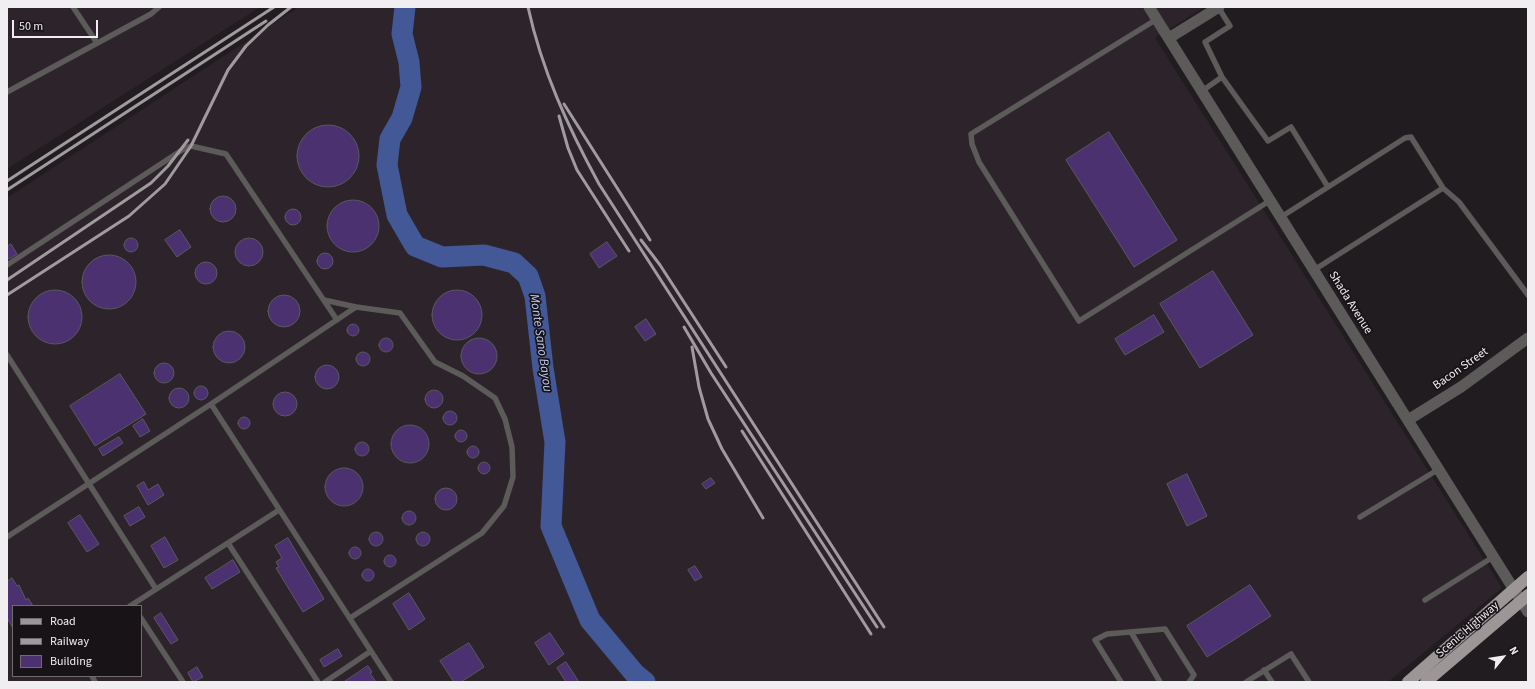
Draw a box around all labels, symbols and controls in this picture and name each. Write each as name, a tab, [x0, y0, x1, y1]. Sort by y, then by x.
scale bar	[14, 12, 100, 38]
text: 50 m	[19, 18, 43, 35]
street label: Shada Avenue	[1325, 269, 1375, 337]
water label: Monte Sano Bayou	[525, 293, 555, 393]
street label: Bacon Street	[1431, 345, 1491, 393]
street label: Scenic Highway	[1434, 599, 1502, 661]
legend	[12, 605, 142, 677]
text: Road	[50, 613, 76, 630]
text: Railway	[50, 633, 89, 650]
north arrow	[1483, 637, 1523, 677]
text: N	[1505, 644, 1522, 658]
text: Building	[50, 653, 92, 670]

